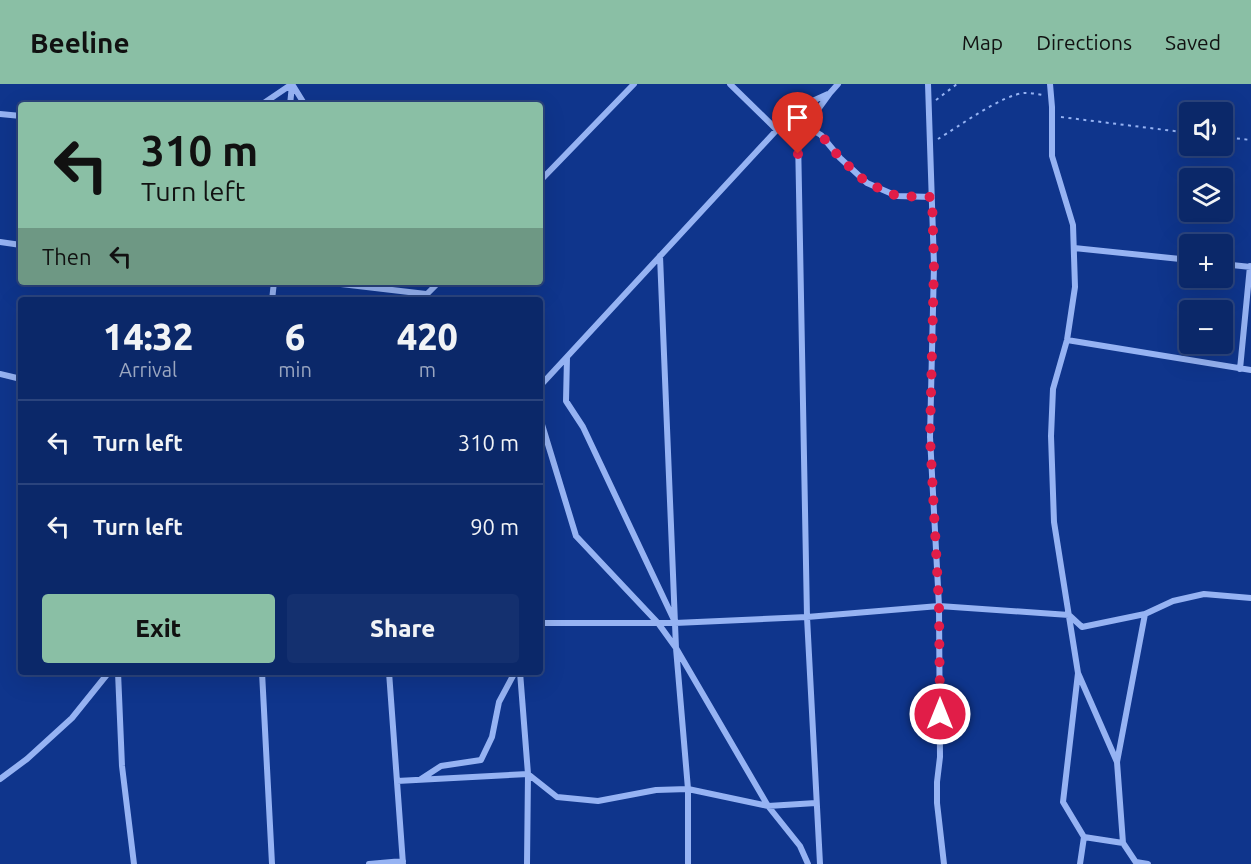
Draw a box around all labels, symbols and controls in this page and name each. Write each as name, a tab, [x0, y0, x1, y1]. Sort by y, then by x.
text: Beeline	[30, 27, 130, 58]
text: Map	[962, 30, 1003, 54]
text: Directions	[1036, 30, 1132, 54]
text: Saved	[1165, 30, 1221, 54]
pin	[772, 92, 823, 154]
icon: arrive	[781, 101, 814, 134]
map controls	[1179, 102, 1233, 354]
button: sound	[1179, 102, 1233, 156]
icon: left	[42, 126, 120, 204]
text: 310 m	[141, 127, 258, 174]
button: layers	[1179, 168, 1233, 222]
text: Turn left	[141, 176, 245, 206]
button: +	[1179, 234, 1233, 288]
icon: left	[104, 240, 137, 273]
text: Then	[42, 244, 92, 269]
button: −	[1179, 300, 1233, 354]
text: 14:32	[103, 316, 193, 357]
text: 6	[285, 316, 305, 357]
text: 420	[397, 316, 458, 357]
text: Arrival	[119, 358, 177, 381]
text: min	[278, 358, 312, 381]
text: m	[419, 358, 436, 381]
icon: left	[42, 426, 75, 459]
text: Turn left	[93, 430, 183, 455]
text: 310 m	[458, 430, 519, 455]
icon: left	[42, 510, 75, 543]
text: Turn left	[93, 514, 183, 539]
text: 90 m	[470, 514, 519, 539]
button: Exit	[42, 594, 275, 663]
button: Share	[287, 594, 519, 663]
position arrow	[908, 682, 972, 746]

